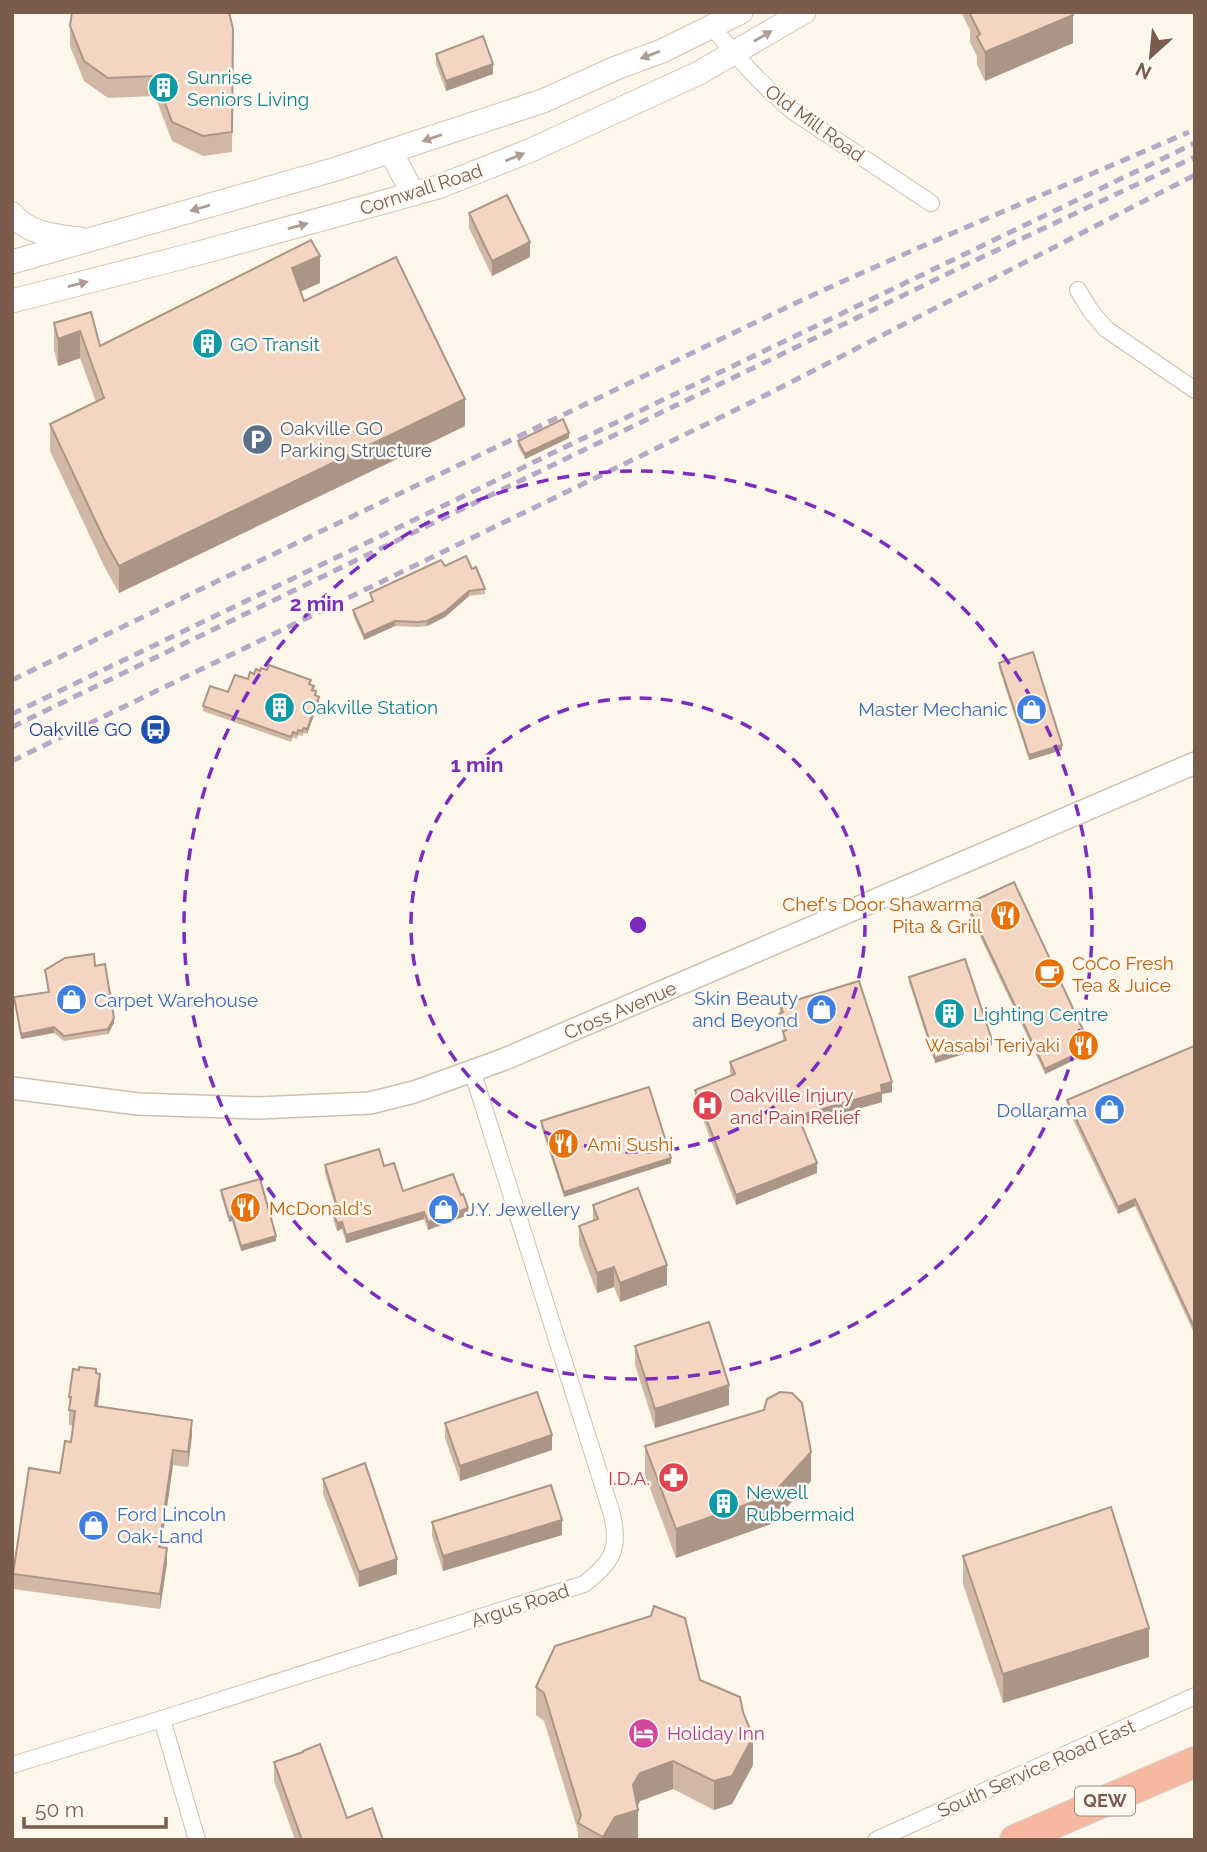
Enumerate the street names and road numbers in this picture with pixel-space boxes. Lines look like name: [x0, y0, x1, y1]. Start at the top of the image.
street label: Old Mill Road: [761, 80, 869, 166]
street label: Cornwall Road: [357, 159, 485, 219]
street label: Cross Avenue: [560, 976, 680, 1044]
street label: Argus Road: [468, 1579, 572, 1631]
street label: South Service Road East: [934, 1714, 1139, 1822]
road number: QEW: [1075, 1786, 1135, 1815]

